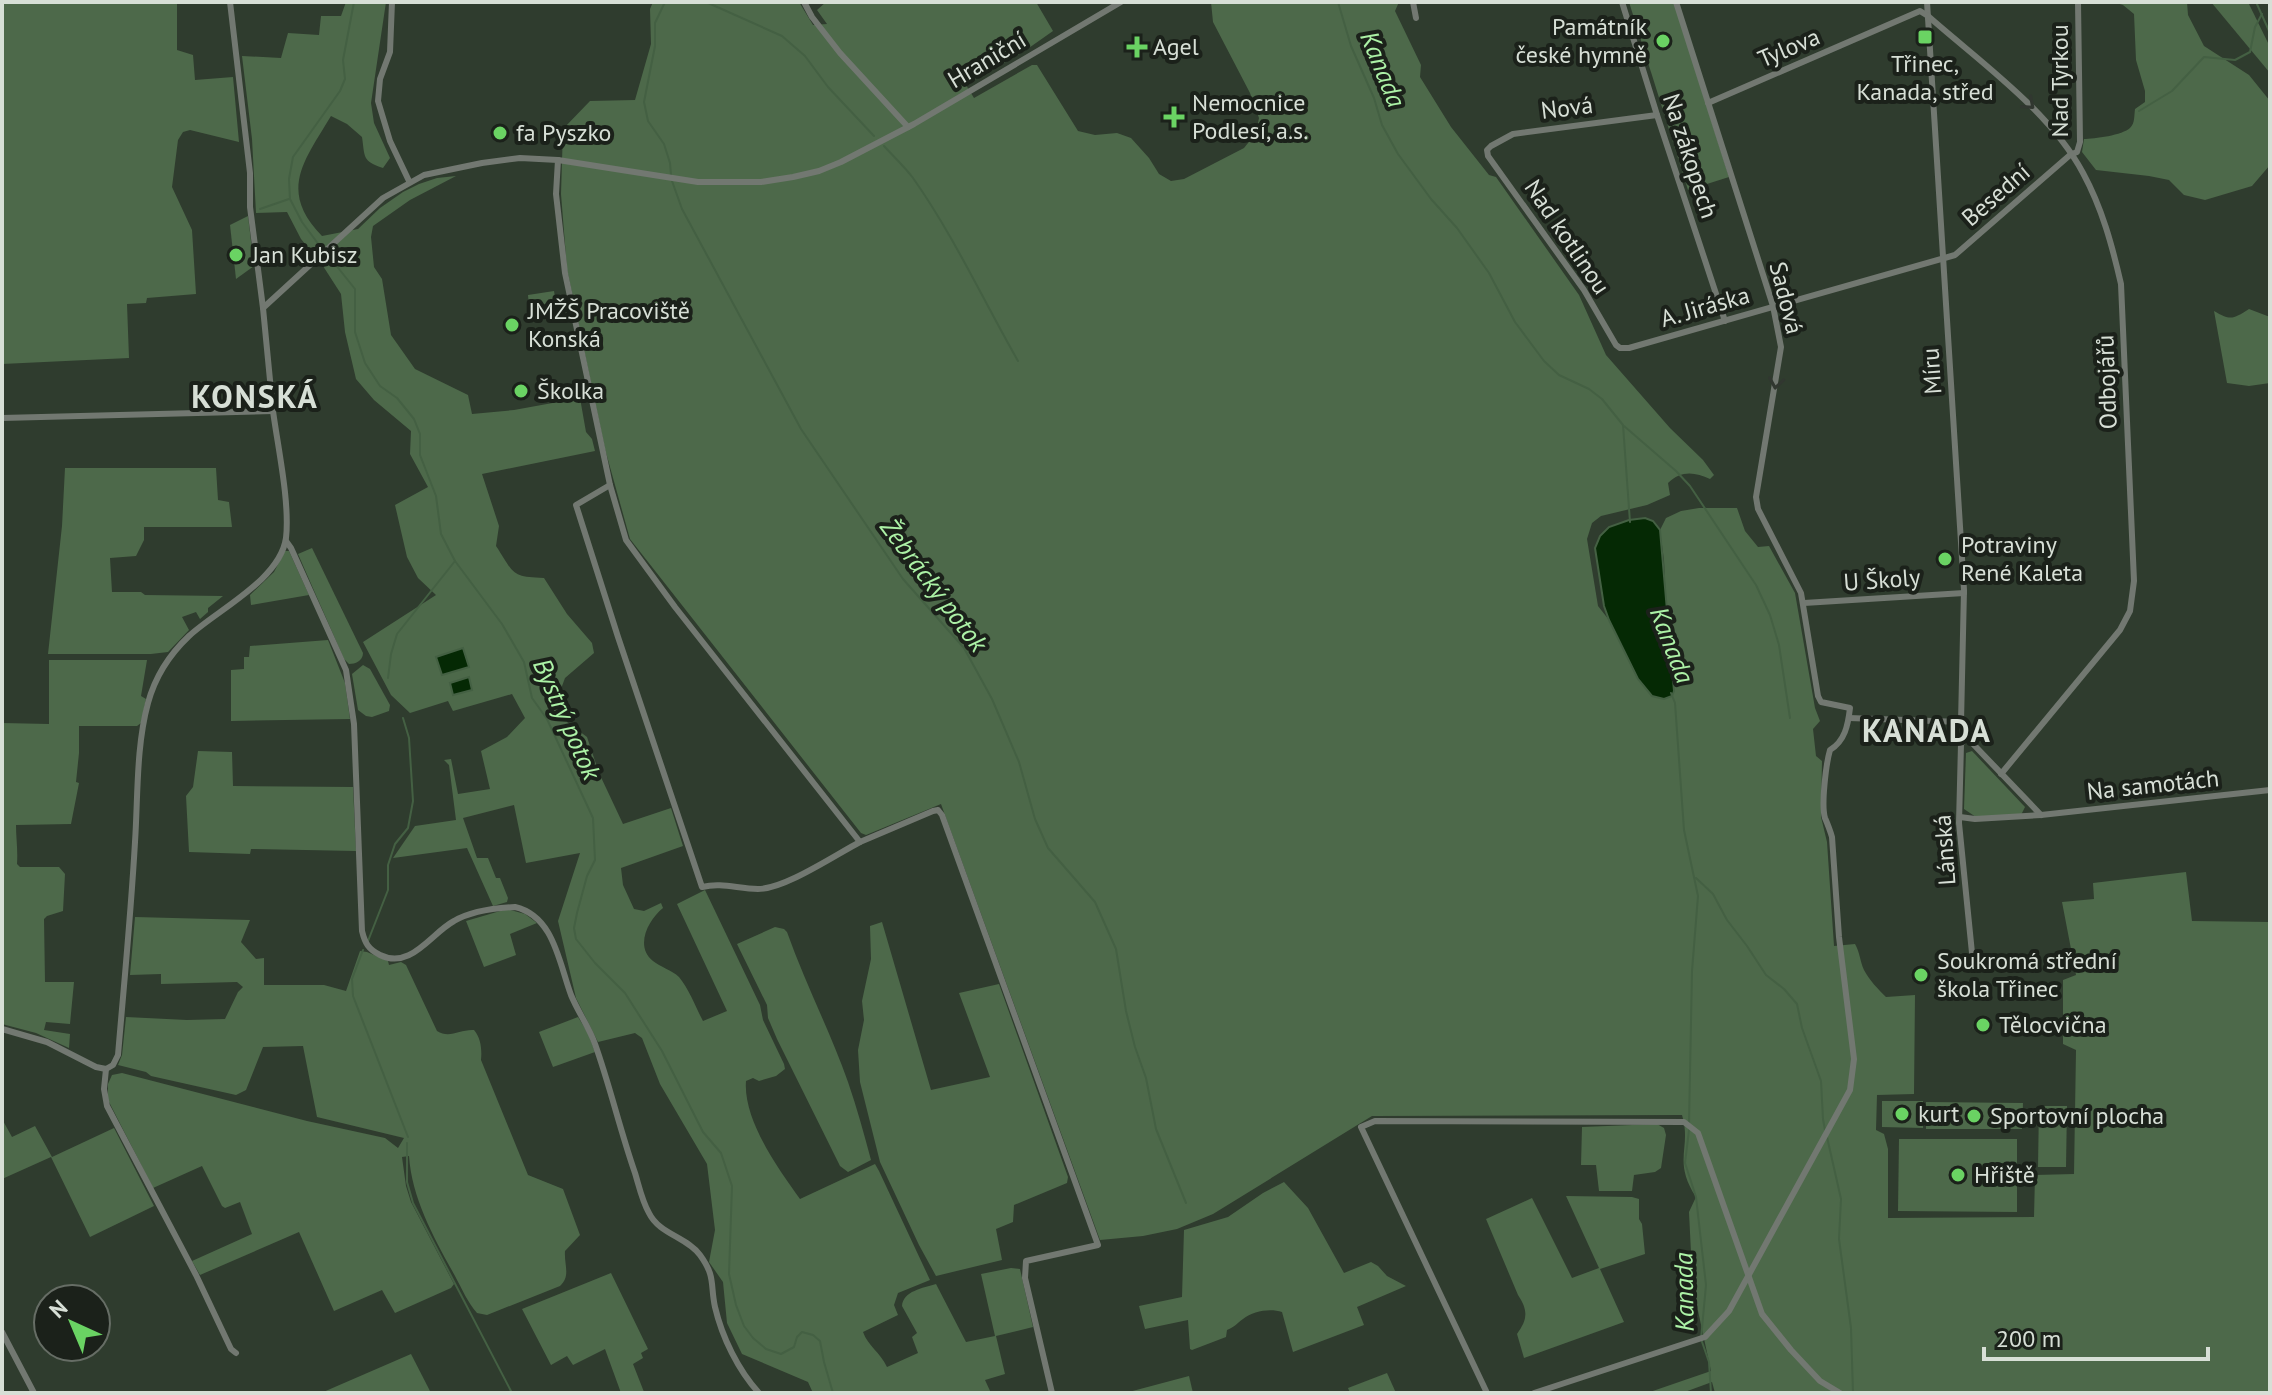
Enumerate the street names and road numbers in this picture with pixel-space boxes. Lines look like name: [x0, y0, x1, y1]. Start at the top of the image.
street label: Tylova: [1753, 21, 1825, 74]
street label: Hraniční: [942, 24, 1032, 95]
street label: Nad Tyrkou: [2044, 24, 2075, 138]
street label: Nová: [1539, 89, 1595, 126]
street label: Na zákopech: [1656, 90, 1725, 222]
street label: Besední: [1955, 156, 2036, 233]
street label: Nad kotlinou: [1518, 173, 1617, 300]
street label: Sadová: [1763, 258, 1810, 337]
street label: A. Jiráska: [1657, 279, 1753, 334]
street label: Odbojářů: [2089, 334, 2124, 430]
street label: Míru: [1914, 347, 1949, 395]
street label: U Školy: [1842, 561, 1921, 598]
street label: Na samotách: [2085, 762, 2221, 807]
street label: Lánská: [1927, 814, 1962, 887]

